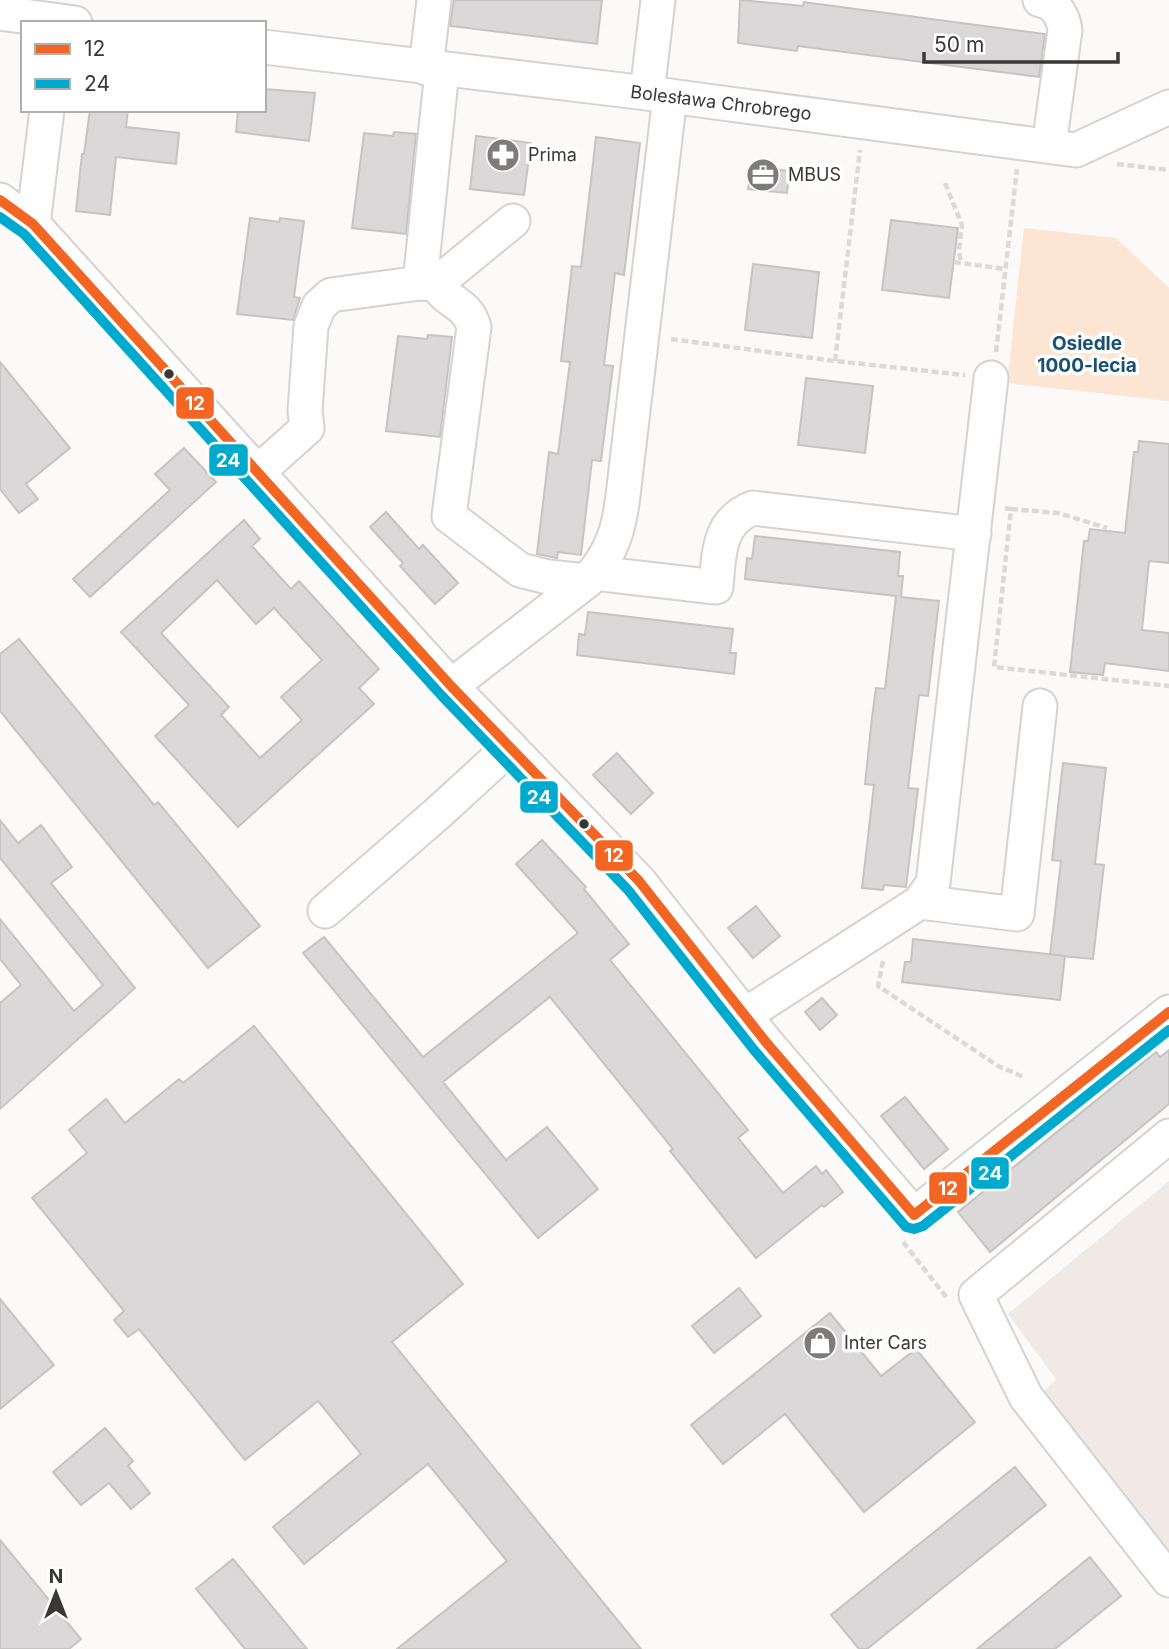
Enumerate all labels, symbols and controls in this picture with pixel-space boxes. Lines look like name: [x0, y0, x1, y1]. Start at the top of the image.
legend: [21, 21, 266, 112]
scale bar: [924, 21, 1118, 65]
text: 50 m: [934, 32, 984, 57]
text: 12: [84, 36, 105, 61]
text: 24: [84, 71, 110, 96]
street label: Bolesława Chrobrego: [629, 81, 813, 124]
pharmacy icon: Prima: [484, 136, 522, 174]
place label: Prima: [528, 144, 577, 165]
office icon: MBUS: [744, 156, 782, 194]
place label: MBUS: [788, 164, 841, 185]
district label: Osiedle 1000-lecia: [1037, 332, 1137, 377]
unlabelled marker: [162, 367, 176, 381]
line badge: 12: [175, 386, 215, 420]
text: 12: [185, 392, 205, 415]
line badge: 24: [208, 443, 249, 477]
text: 24: [216, 449, 240, 472]
line badge: 24: [519, 780, 559, 814]
text: 24: [527, 786, 551, 809]
unlabelled marker: [577, 817, 591, 831]
line badge: 12: [594, 839, 634, 872]
text: 12: [604, 844, 624, 867]
line badge: 24: [970, 1156, 1010, 1190]
text: 24: [978, 1162, 1002, 1185]
line badge: 12: [928, 1171, 968, 1205]
text: 12: [938, 1177, 958, 1200]
shop icon: Inter Cars: [801, 1324, 839, 1362]
place label: Inter Cars: [844, 1332, 927, 1353]
north arrow: [21, 1558, 91, 1628]
text: N: [49, 1565, 63, 1588]

